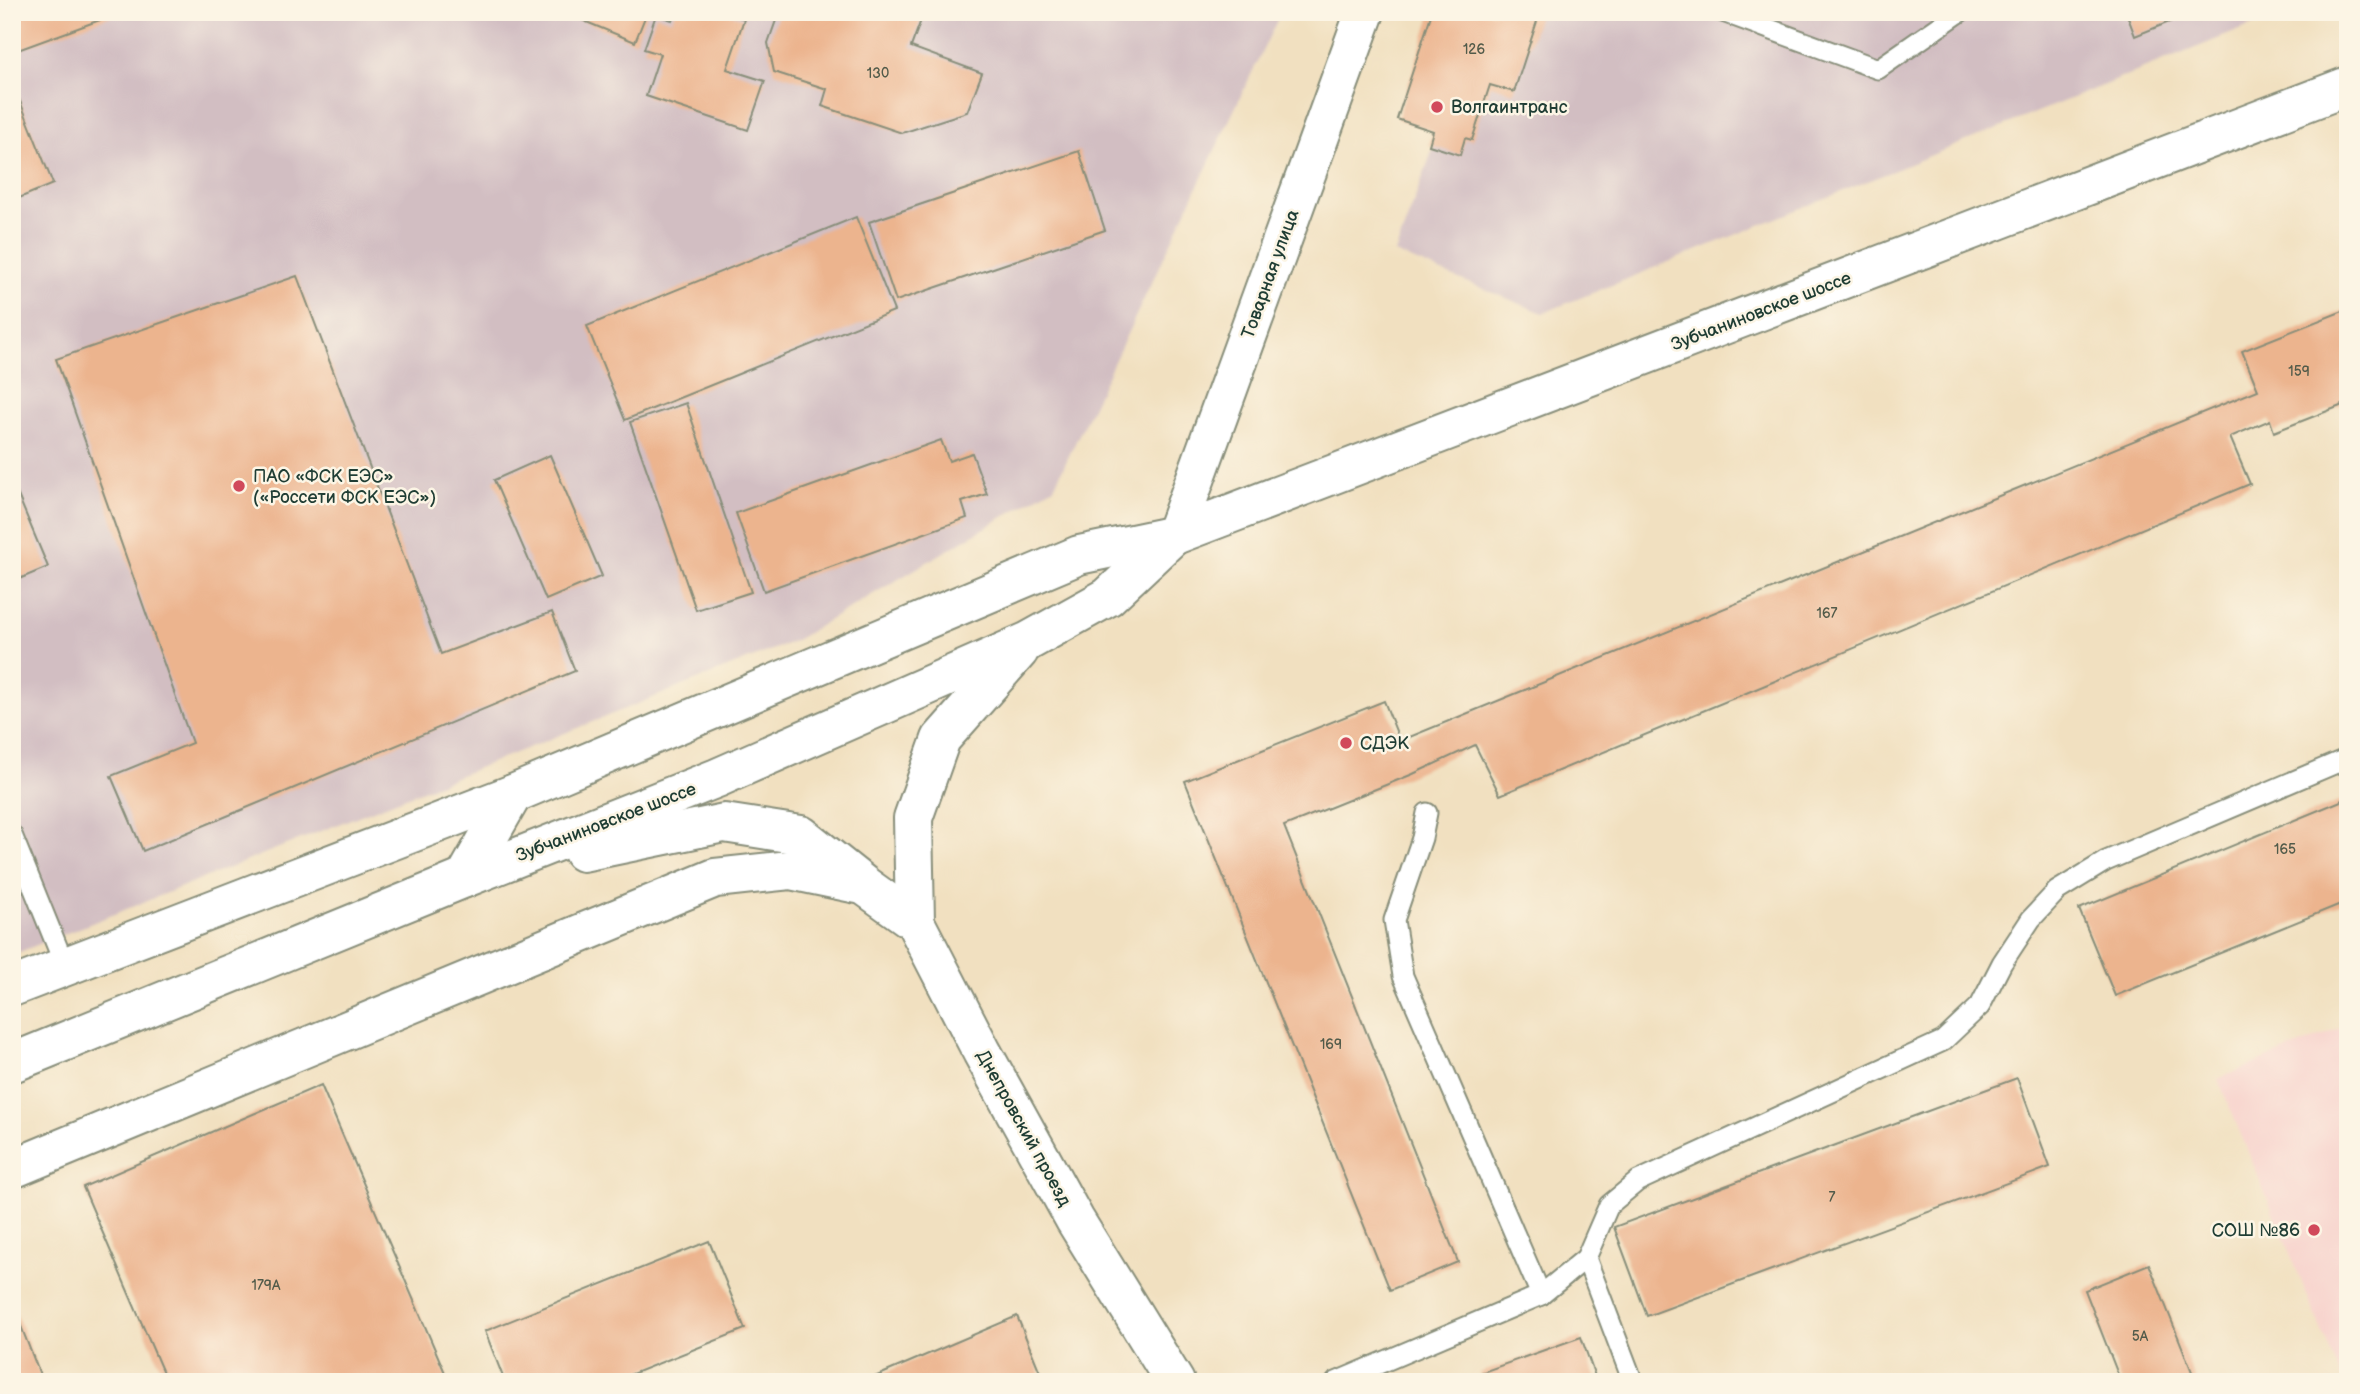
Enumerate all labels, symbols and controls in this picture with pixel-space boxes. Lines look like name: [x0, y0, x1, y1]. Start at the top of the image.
house number: 126: [1463, 41, 1486, 58]
house number: 130: [867, 65, 889, 82]
place label: Волгаинтранс: [1451, 97, 1568, 118]
marker: Волгаинтранс: [1429, 99, 1445, 115]
street label: Товарная улица: [1237, 207, 1304, 341]
street label: Зубчаниновское шоссе: [1668, 267, 1854, 356]
house number: 159: [2288, 363, 2310, 380]
place label: ПАО «ФСК ЕЭС» («Россети ФСК ЕЭС»): [253, 466, 436, 508]
marker: ПАО «ФСК ЕЭС» («Россети ФСК ЕЭС»): [231, 478, 247, 494]
house number: 167: [1817, 605, 1838, 622]
place label: СДЭК: [1360, 733, 1409, 754]
marker: СДЭК: [1338, 735, 1354, 751]
street label: Зубчаниновское шоссе: [513, 778, 699, 867]
house number: 165: [2274, 841, 2296, 858]
house number: 169: [1320, 1036, 1342, 1053]
street label: Днепровский проезд: [972, 1046, 1075, 1210]
house number: 7: [1829, 1189, 1836, 1206]
place label: СОШ №86: [2212, 1220, 2300, 1241]
marker: СОШ №86: [2306, 1222, 2322, 1238]
house number: 179А: [252, 1277, 281, 1294]
house number: 5А: [2132, 1328, 2149, 1345]

